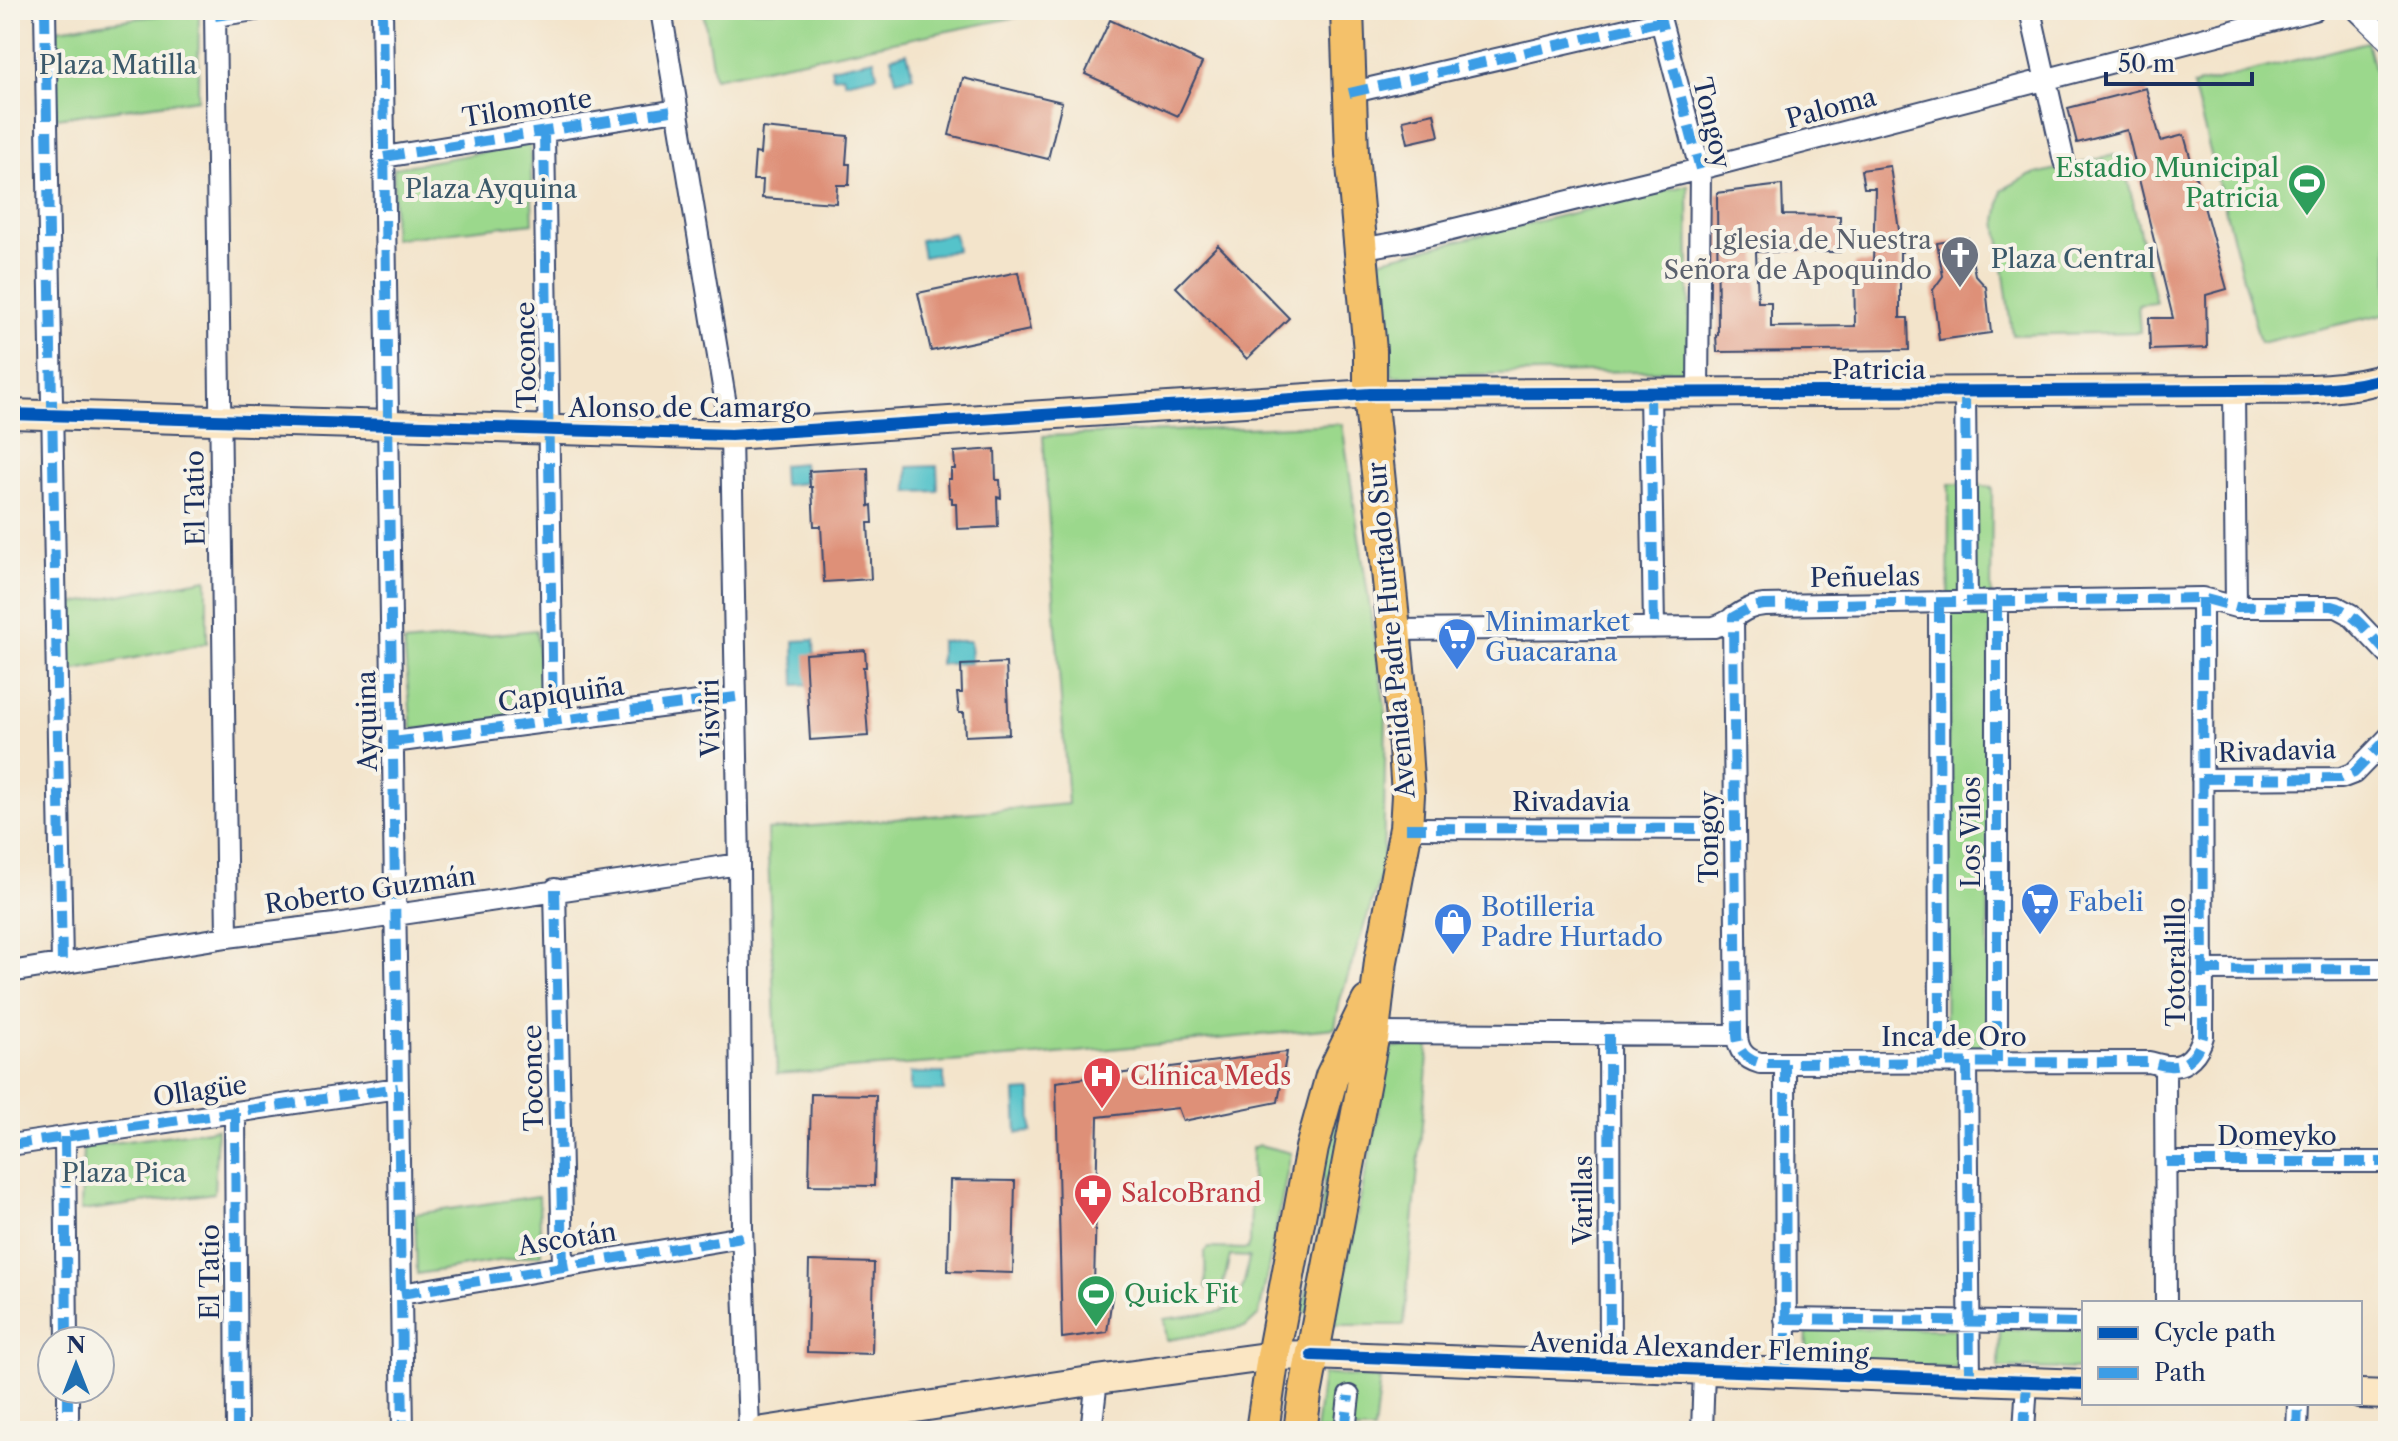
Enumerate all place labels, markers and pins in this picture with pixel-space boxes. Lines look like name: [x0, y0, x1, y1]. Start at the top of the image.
place label: Estadio Municipal Patricia: [2055, 152, 2279, 214]
sports icon: Estadio Municipal Patricia: [2286, 162, 2328, 217]
place label: Iglesia de Nuestra Señora de Apoquindo: [1664, 224, 1932, 286]
church icon: Iglesia de Nuestra Señora de Apoquindo: [1939, 234, 1981, 289]
place label: Minimarket Guacarana: [1485, 606, 1631, 668]
supermarket icon: Minimarket Guacarana: [1436, 616, 1478, 671]
supermarket icon: Fabeli: [2019, 881, 2061, 936]
place label: Fabeli: [2068, 886, 2144, 918]
place label: Botilleria Padre Hurtado: [1481, 891, 1663, 953]
shop icon: Botilleria Padre Hurtado: [1432, 901, 1474, 956]
hospital icon: Clínica Meds: [1081, 1055, 1123, 1110]
place label: Clínica Meds: [1130, 1060, 1291, 1092]
pharmacy icon: SalcoBrand: [1072, 1172, 1114, 1227]
place label: SalcoBrand: [1121, 1177, 1262, 1209]
sports icon: Quick Fit: [1075, 1273, 1117, 1328]
place label: Quick Fit: [1124, 1278, 1239, 1310]

